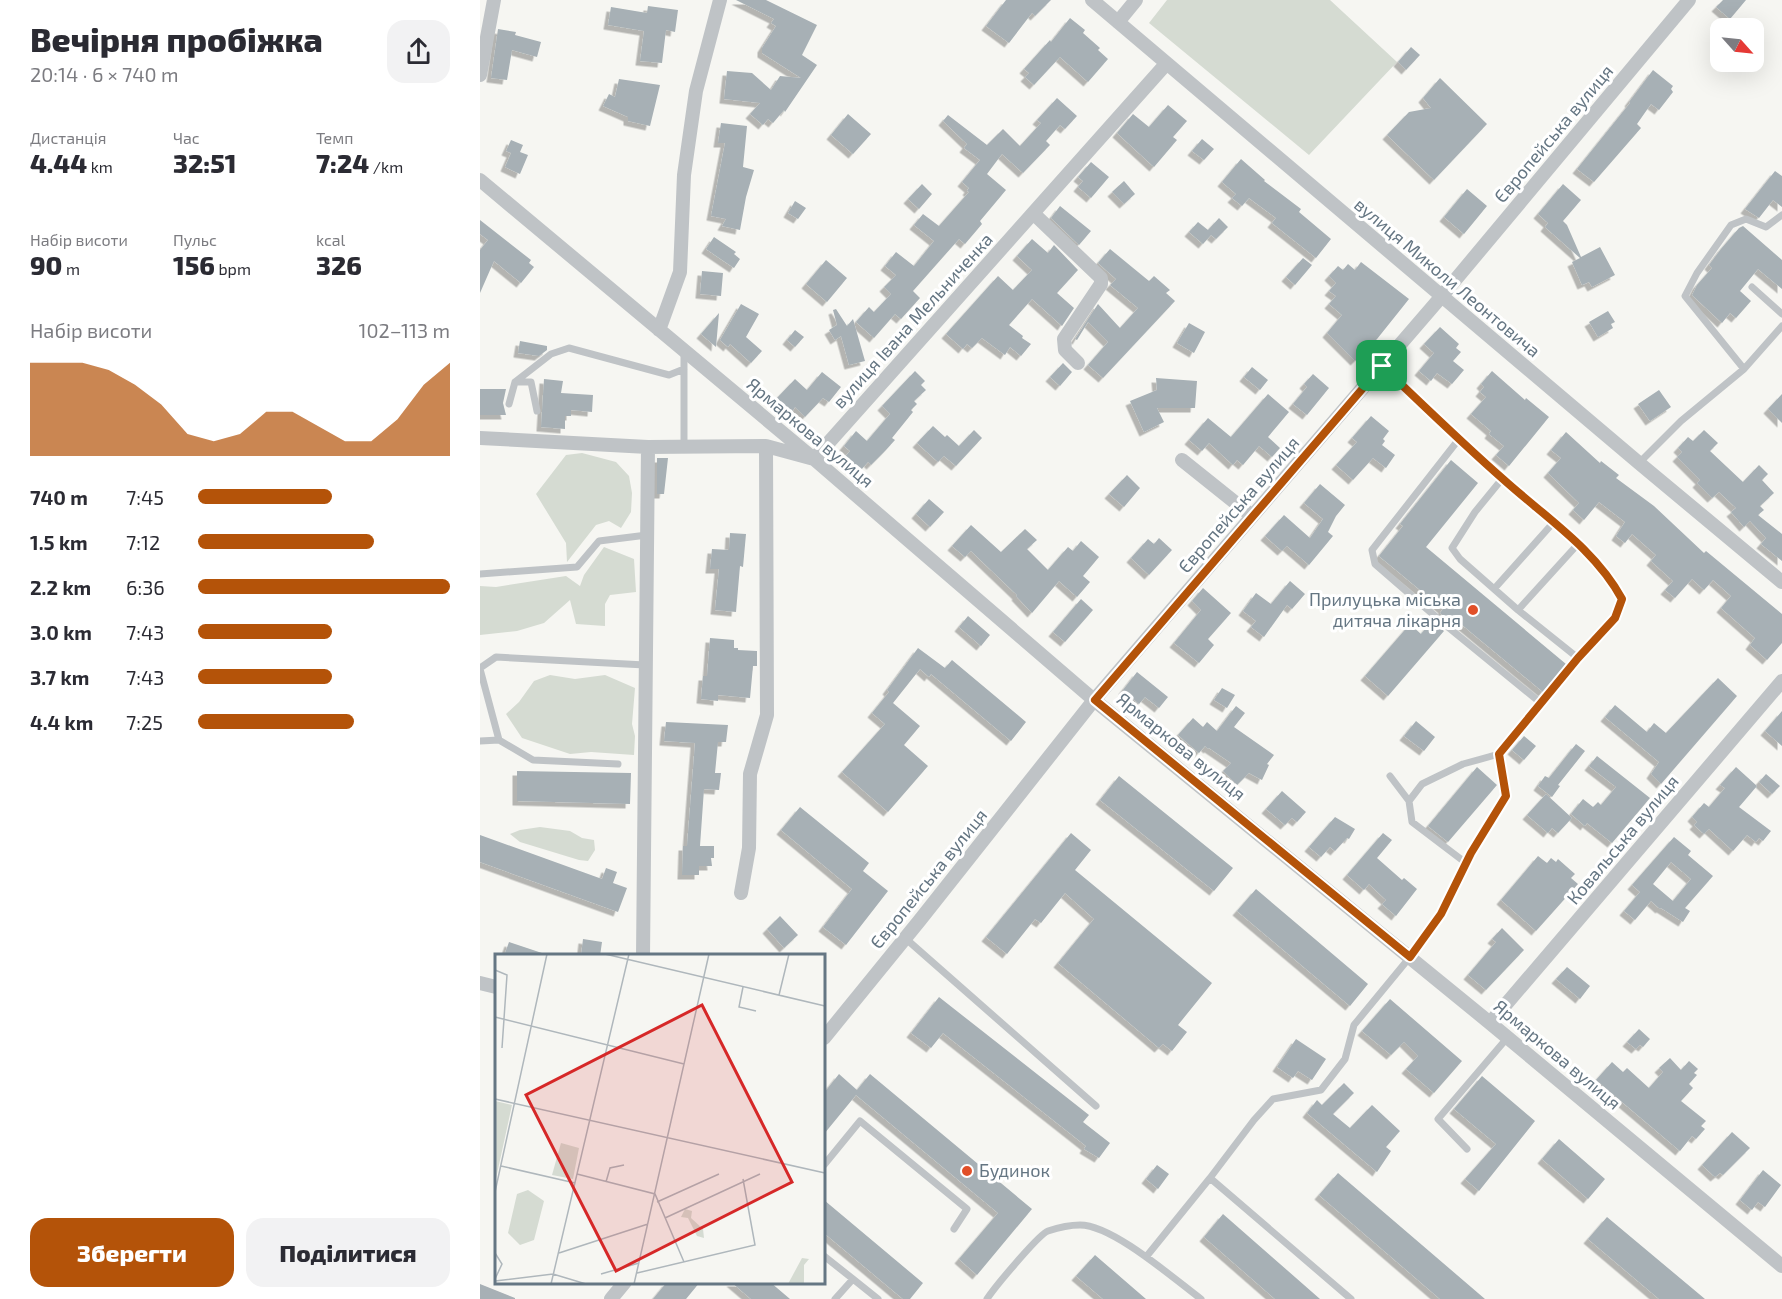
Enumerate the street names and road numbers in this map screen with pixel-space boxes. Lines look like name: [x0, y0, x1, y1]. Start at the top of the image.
street label: Європейська вулиця: [1489, 60, 1617, 207]
street label: вулиця Миколи Леонтовича: [1350, 193, 1545, 361]
street label: вулиця Івана Мельниченка: [828, 228, 997, 413]
street label: Ярмаркова вулиця: [743, 373, 879, 492]
street label: Європейська вулиця: [1173, 432, 1303, 577]
street label: Ярмаркова вулиця: [1113, 688, 1250, 805]
street label: Ковальська вулиця: [1562, 770, 1683, 908]
street label: Європейська вулиця: [865, 804, 991, 953]
street label: Ярмаркова вулиця: [1490, 995, 1626, 1114]

